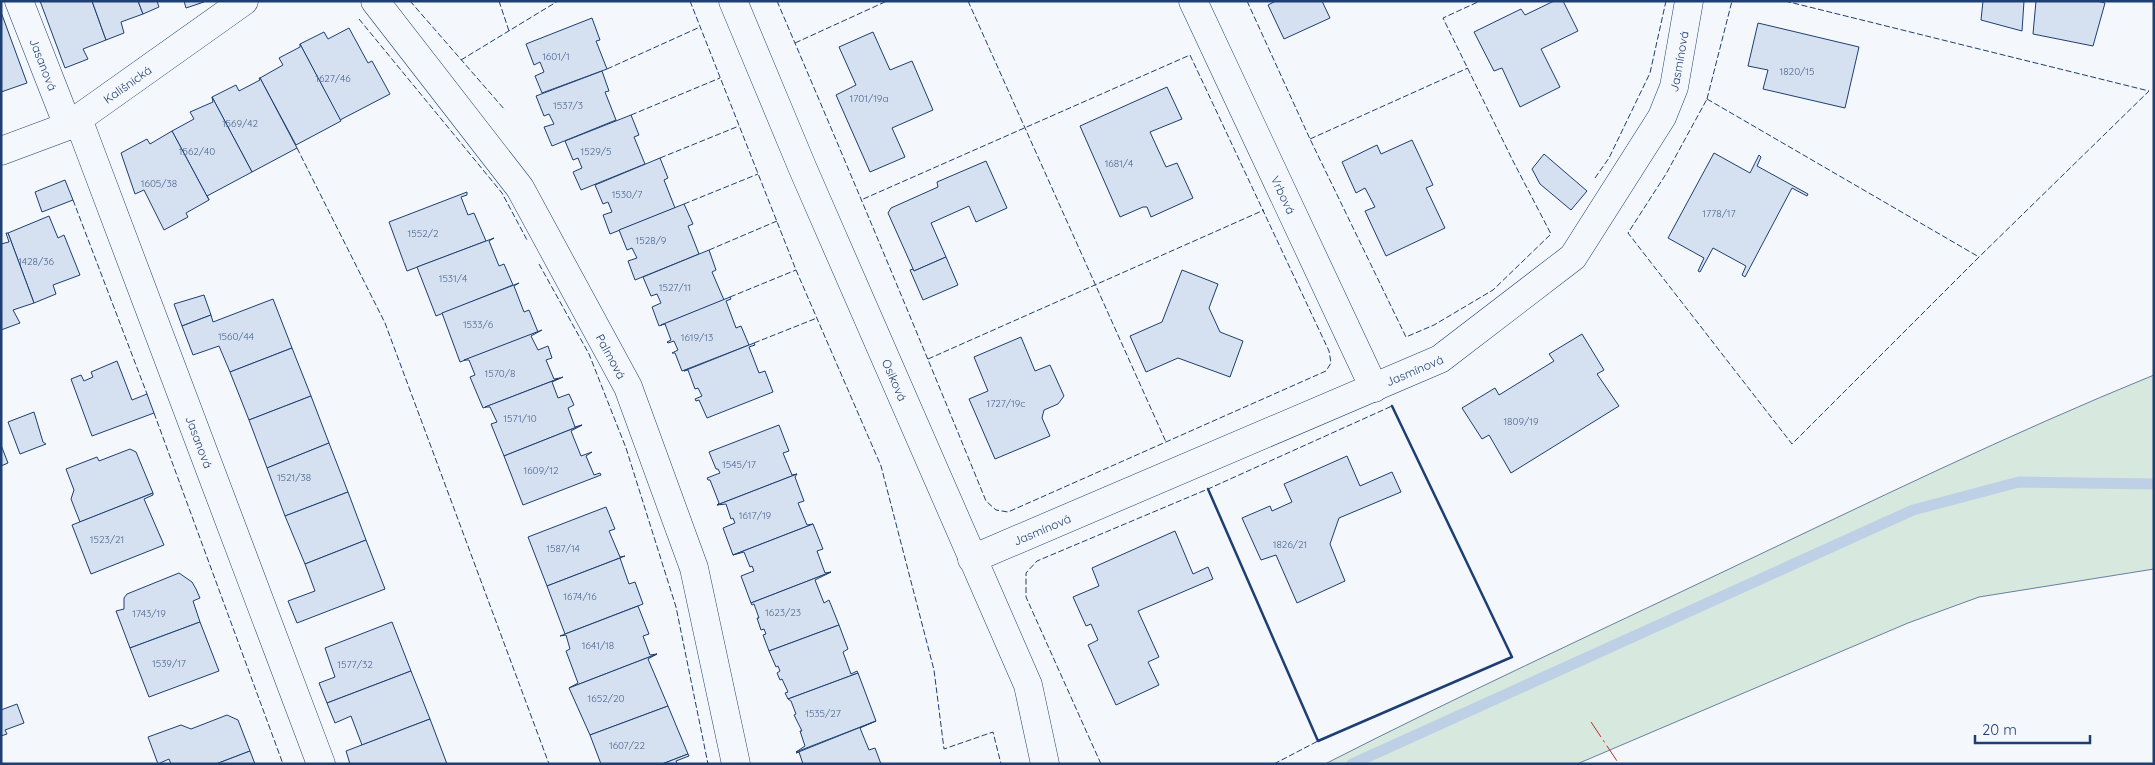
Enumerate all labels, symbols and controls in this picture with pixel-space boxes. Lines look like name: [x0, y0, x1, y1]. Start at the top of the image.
street label: Jasmínová: [1665, 30, 1691, 94]
street label: Jasanová: [27, 36, 61, 93]
house number: 1601/1: [542, 50, 570, 63]
street label: Kališnická: [100, 62, 154, 106]
house number: 1820/15: [1780, 65, 1814, 78]
house number: 1627/46: [315, 72, 351, 85]
house number: 1701/19a: [849, 92, 889, 105]
house number: 1537/3: [553, 99, 583, 112]
house number: 1569/42: [222, 117, 259, 130]
house number: 1562/40: [179, 145, 215, 158]
house number: 1529/5: [581, 145, 611, 158]
house number: 1681/4: [1105, 157, 1133, 170]
street label: Vrbová: [1268, 173, 1299, 216]
house number: 1605/38: [141, 177, 177, 190]
house number: 1530/7: [612, 188, 642, 201]
house number: 1778/17: [1702, 207, 1736, 220]
house number: 1552/2: [408, 227, 439, 240]
house number: 1528/9: [636, 234, 667, 247]
house number: 1428/36: [18, 255, 54, 268]
house number: 1531/4: [439, 272, 467, 285]
house number: 1527/11: [659, 281, 691, 294]
house number: 1533/6: [463, 318, 494, 331]
house number: 1560/44: [218, 330, 254, 343]
street label: Palmová: [593, 331, 630, 381]
house number: 1619/13: [681, 331, 713, 344]
street label: Jasmínová: [1383, 351, 1445, 389]
street label: Osiková: [879, 356, 911, 403]
house number: 1570/8: [485, 367, 515, 380]
house number: 1727/19c: [987, 397, 1026, 410]
house number: 1571/10: [503, 412, 537, 425]
street label: Jasanová: [183, 414, 216, 470]
house number: 1809/19: [1503, 415, 1539, 428]
house number: 1545/17: [722, 458, 756, 471]
house number: 1609/12: [523, 464, 559, 477]
house number: 1521/38: [277, 471, 311, 484]
house number: 1617/19: [739, 509, 772, 522]
street label: Jasmínová: [1011, 510, 1073, 548]
house number: 1523/21: [90, 533, 124, 546]
house number: 1826/21: [1273, 538, 1307, 551]
house number: 1587/14: [546, 542, 580, 555]
house number: 1674/16: [563, 590, 597, 603]
house number: 1623/23: [765, 606, 801, 619]
house number: 1743/19: [132, 607, 166, 620]
house number: 1641/18: [582, 639, 614, 652]
house number: 1539/17: [152, 657, 186, 670]
house number: 1577/32: [337, 658, 373, 671]
house number: 1652/20: [588, 692, 624, 705]
house number: 1535/27: [805, 707, 841, 720]
scale bar: [1975, 712, 2090, 744]
text: 20 m: [1982, 720, 2017, 739]
house number: 1607/22: [609, 739, 645, 752]

